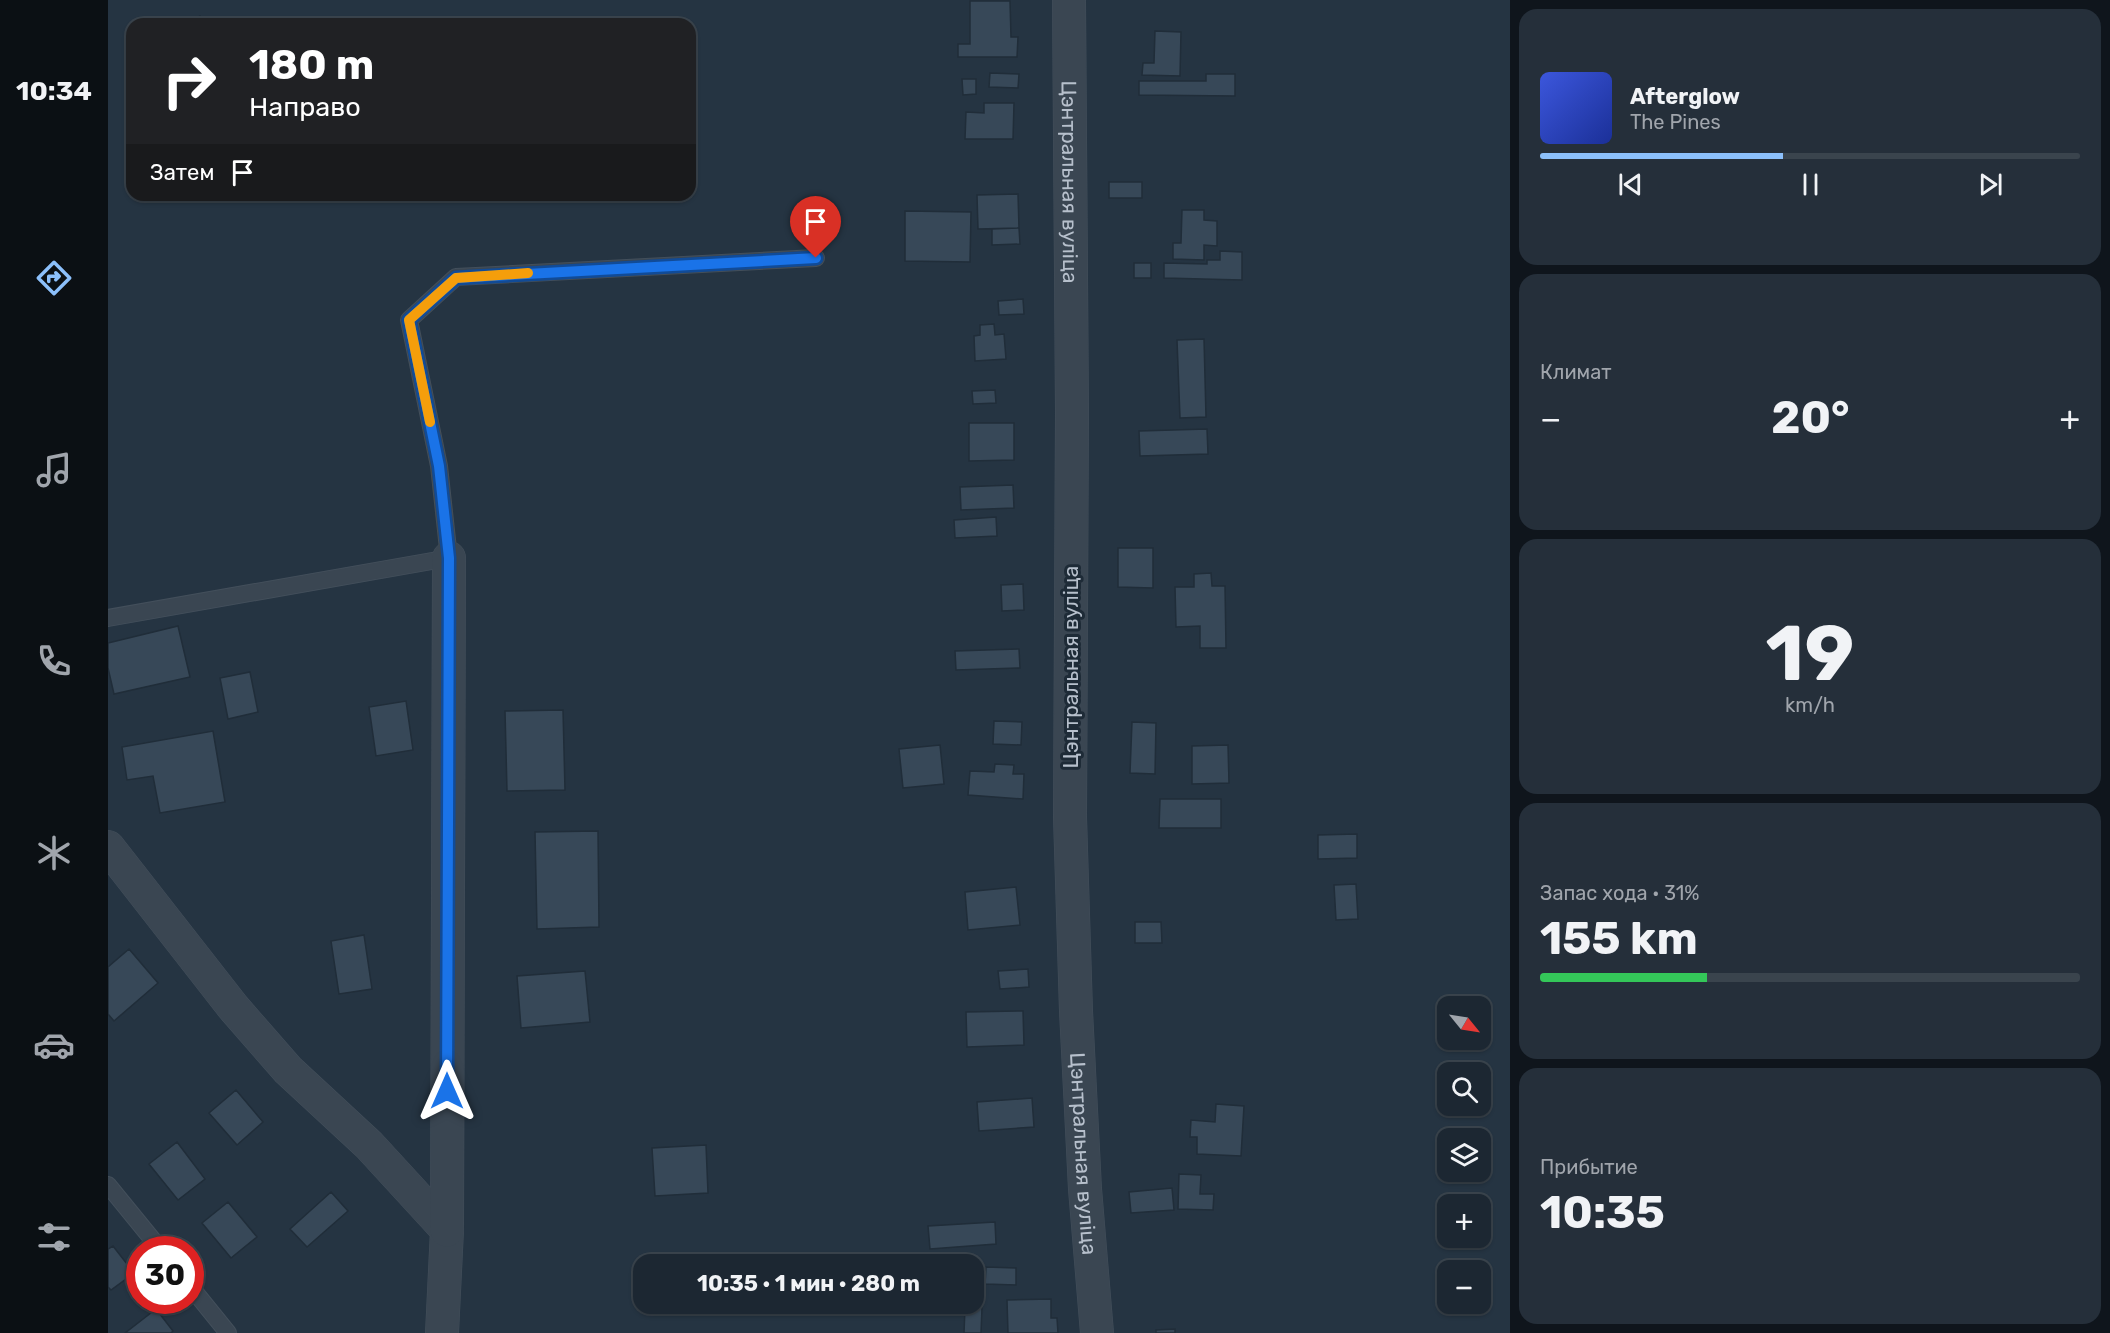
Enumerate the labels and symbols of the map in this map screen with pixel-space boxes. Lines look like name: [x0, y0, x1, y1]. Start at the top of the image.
street label: Цэнтральная вуліца: [1057, 80, 1084, 284]
pin: [790, 196, 841, 258]
street label: Цэнтральная вуліца: [1058, 566, 1083, 768]
north arrow: [1437, 996, 1491, 1050]
street label: Цэнтральная вуліца: [1066, 1052, 1103, 1256]
position arrow: [415, 1059, 479, 1123]
speed limit sign: 30: [126, 1236, 204, 1314]

